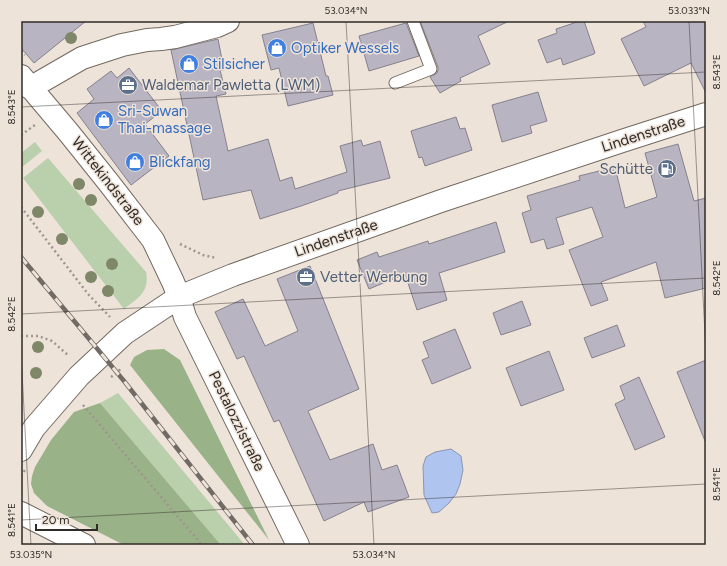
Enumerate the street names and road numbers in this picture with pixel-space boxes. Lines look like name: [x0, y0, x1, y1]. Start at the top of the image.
street label: Lindenstraße: [599, 112, 687, 156]
street label: Wittekindstraße: [68, 133, 148, 229]
street label: Lindenstraße: [292, 215, 380, 261]
street label: Pestalozzistraße: [205, 368, 269, 474]

